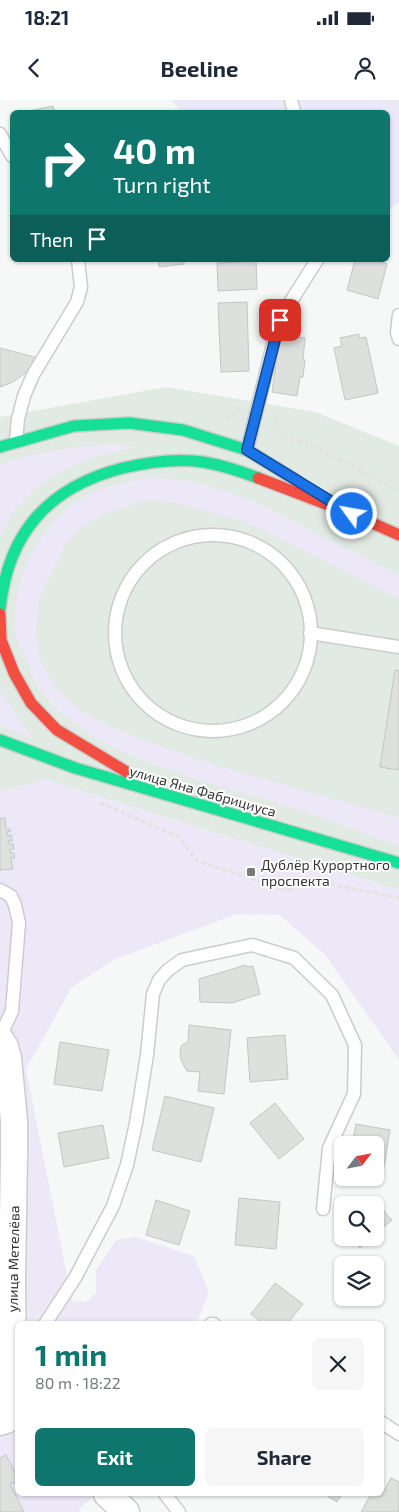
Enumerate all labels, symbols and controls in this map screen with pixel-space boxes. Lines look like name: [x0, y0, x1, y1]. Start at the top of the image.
text: 18:21: [25, 6, 69, 29]
icon: back: [20, 54, 48, 82]
icon: person: [351, 54, 379, 82]
text: Beeline: [161, 55, 238, 81]
text: 40 m: [113, 129, 196, 171]
icon: right: [30, 130, 95, 195]
text: Turn right: [113, 171, 211, 197]
icon: arrive: [83, 225, 111, 253]
text: Then: [30, 228, 73, 251]
pin: [259, 299, 301, 341]
icon: arrive: [266, 306, 294, 334]
position arrow: [325, 487, 377, 539]
street label: улица Яна Фабрициуса: [128, 762, 278, 820]
place label: Дублёр Курортного проспекта: [261, 856, 390, 889]
marker: Дублёр Курортного проспекта: [245, 866, 257, 878]
north arrow: [334, 1136, 384, 1186]
map controls: [334, 1136, 384, 1306]
button: search: [334, 1196, 384, 1246]
street label: улица Метелёва: [4, 1205, 22, 1313]
button: layers: [334, 1256, 384, 1306]
text: 1 min: [35, 1336, 107, 1372]
button: close: [312, 1338, 364, 1390]
text: 80 m · 18:22: [35, 1373, 121, 1392]
button: Exit: [35, 1428, 195, 1486]
button: Share: [205, 1428, 364, 1486]

